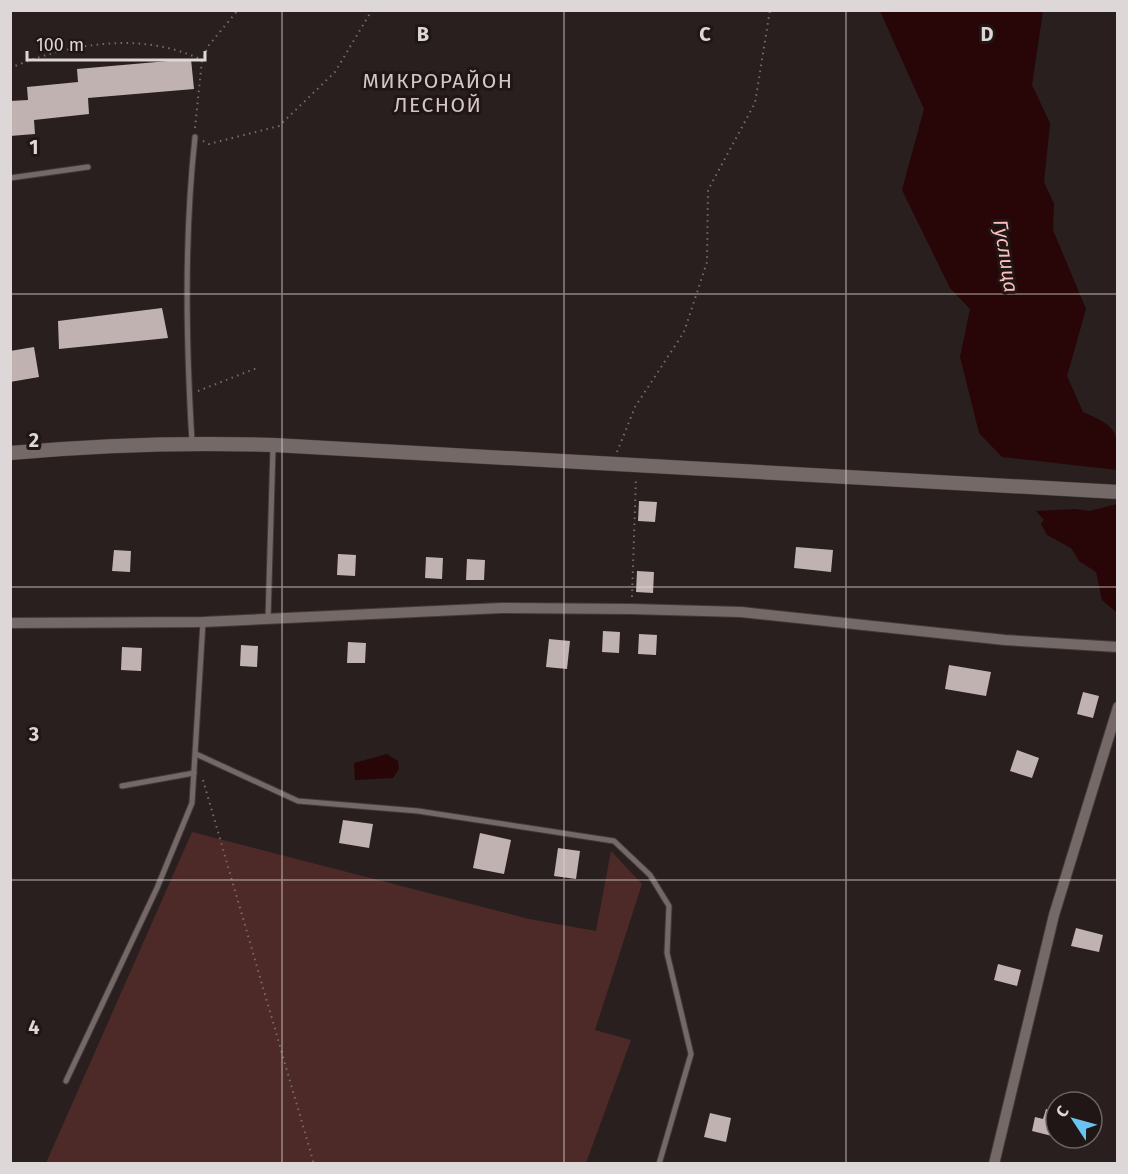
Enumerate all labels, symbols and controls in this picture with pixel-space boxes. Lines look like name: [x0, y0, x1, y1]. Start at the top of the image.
text: B: [417, 22, 429, 46]
text: C: [699, 22, 711, 46]
text: D: [980, 22, 994, 46]
scale bar: [27, 24, 206, 62]
text: 100 m: [36, 34, 84, 56]
district label: МИКРОРАЙОН ЛЕСНОЙ: [363, 68, 513, 118]
text: 1: [29, 135, 39, 159]
water label: Гуслица: [988, 218, 1024, 294]
text: 2: [29, 428, 39, 452]
text: 3: [28, 722, 39, 746]
text: 4: [28, 1015, 40, 1039]
north arrow: [1044, 1090, 1104, 1150]
text: С: [1052, 1102, 1073, 1121]

